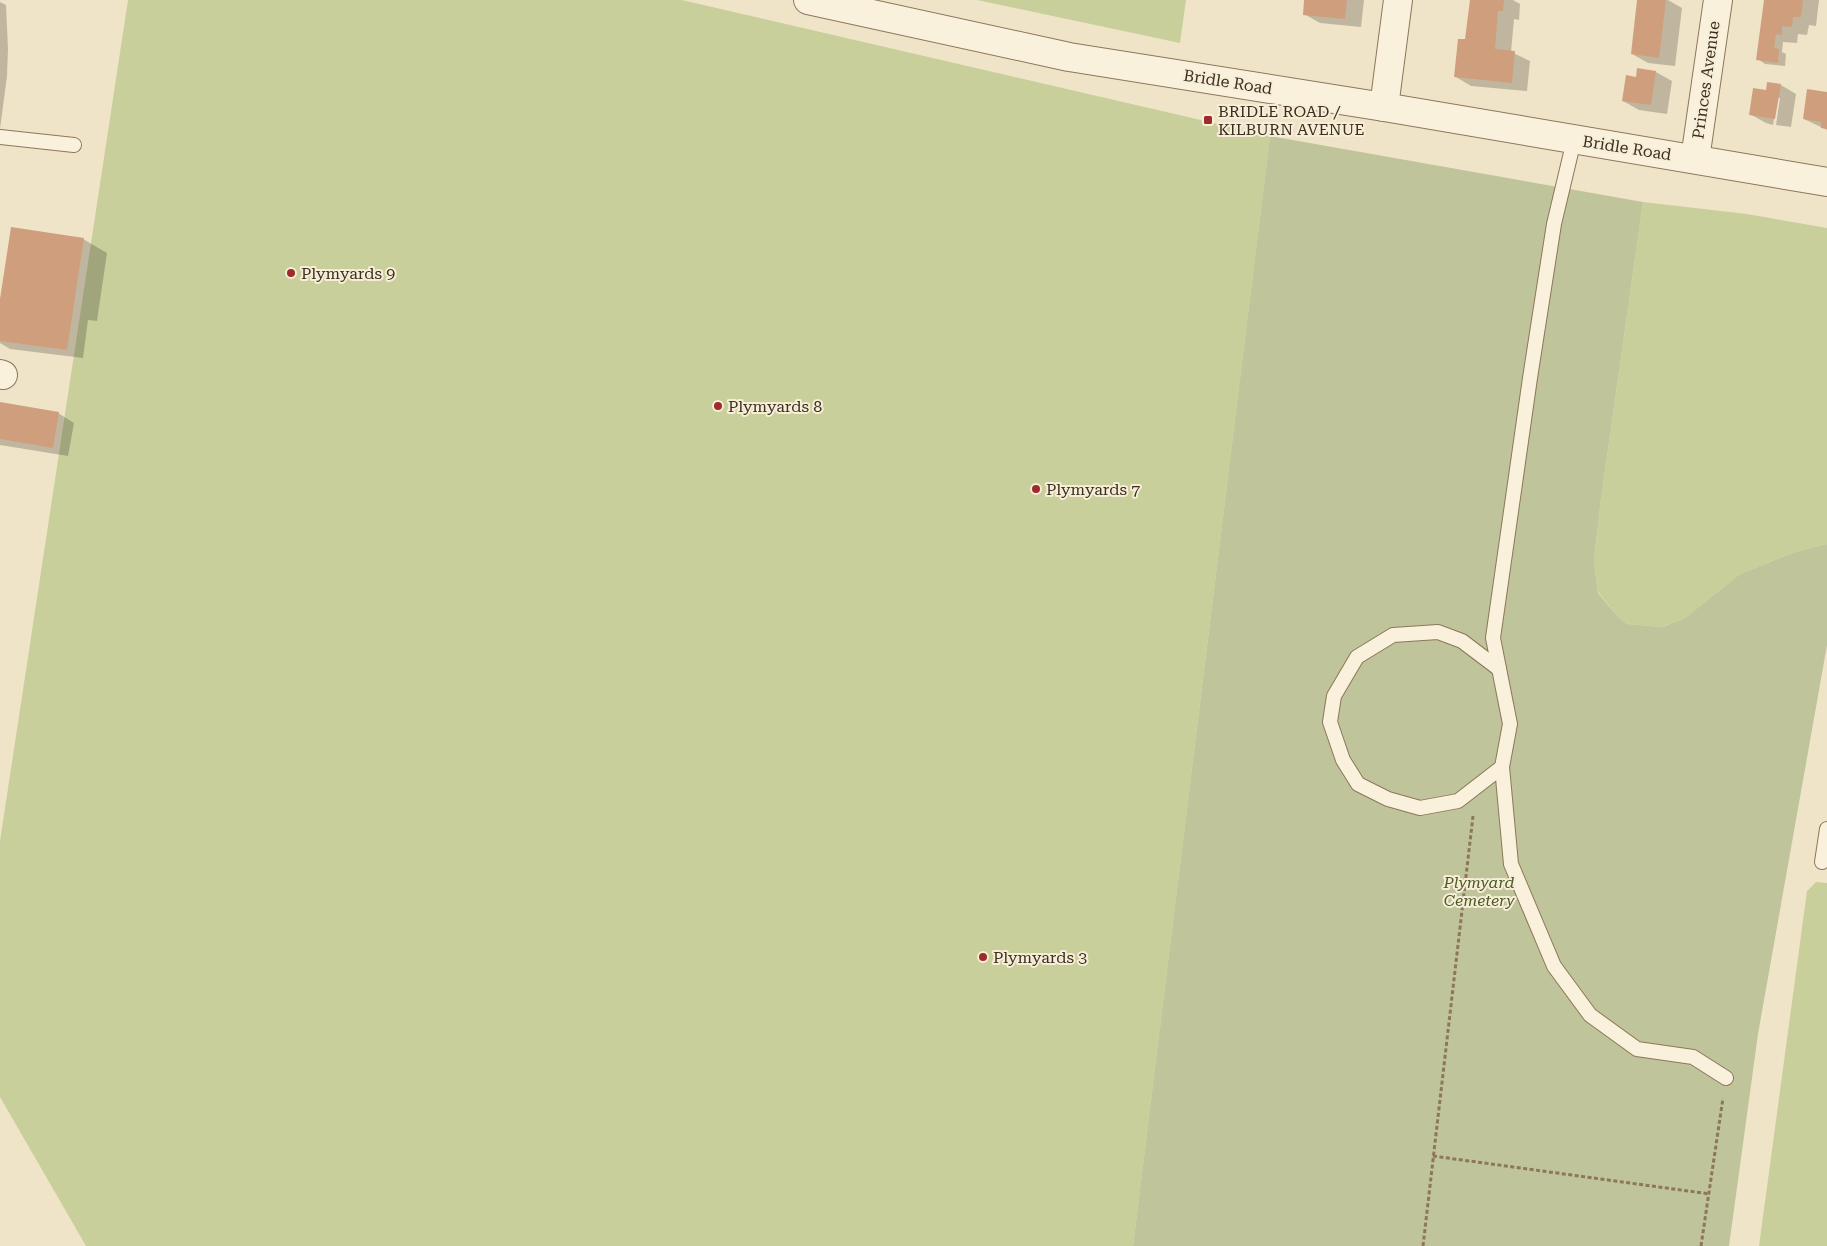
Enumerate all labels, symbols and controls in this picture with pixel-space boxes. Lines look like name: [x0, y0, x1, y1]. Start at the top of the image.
street label: Princes Avenue: [1688, 20, 1724, 140]
street label: Bridle Road: [1182, 66, 1274, 98]
place label: BRIDLE ROAD / KILBURN AVENUE: [1218, 102, 1365, 139]
marker: BRIDLE ROAD / KILBURN AVENUE: [1202, 114, 1214, 126]
street label: Bridle Road: [1581, 132, 1673, 164]
place label: Plymyards 9: [301, 264, 395, 283]
marker: Plymyards 9: [285, 267, 297, 279]
place label: Plymyards 8: [728, 397, 822, 416]
marker: Plymyards 8: [712, 400, 724, 412]
place label: Plymyards 7: [1046, 480, 1140, 499]
marker: Plymyards 7: [1030, 483, 1042, 495]
park label: Plymyard Cemetery: [1443, 873, 1515, 910]
place label: Plymyards 3: [993, 948, 1087, 967]
marker: Plymyards 3: [977, 951, 989, 963]

